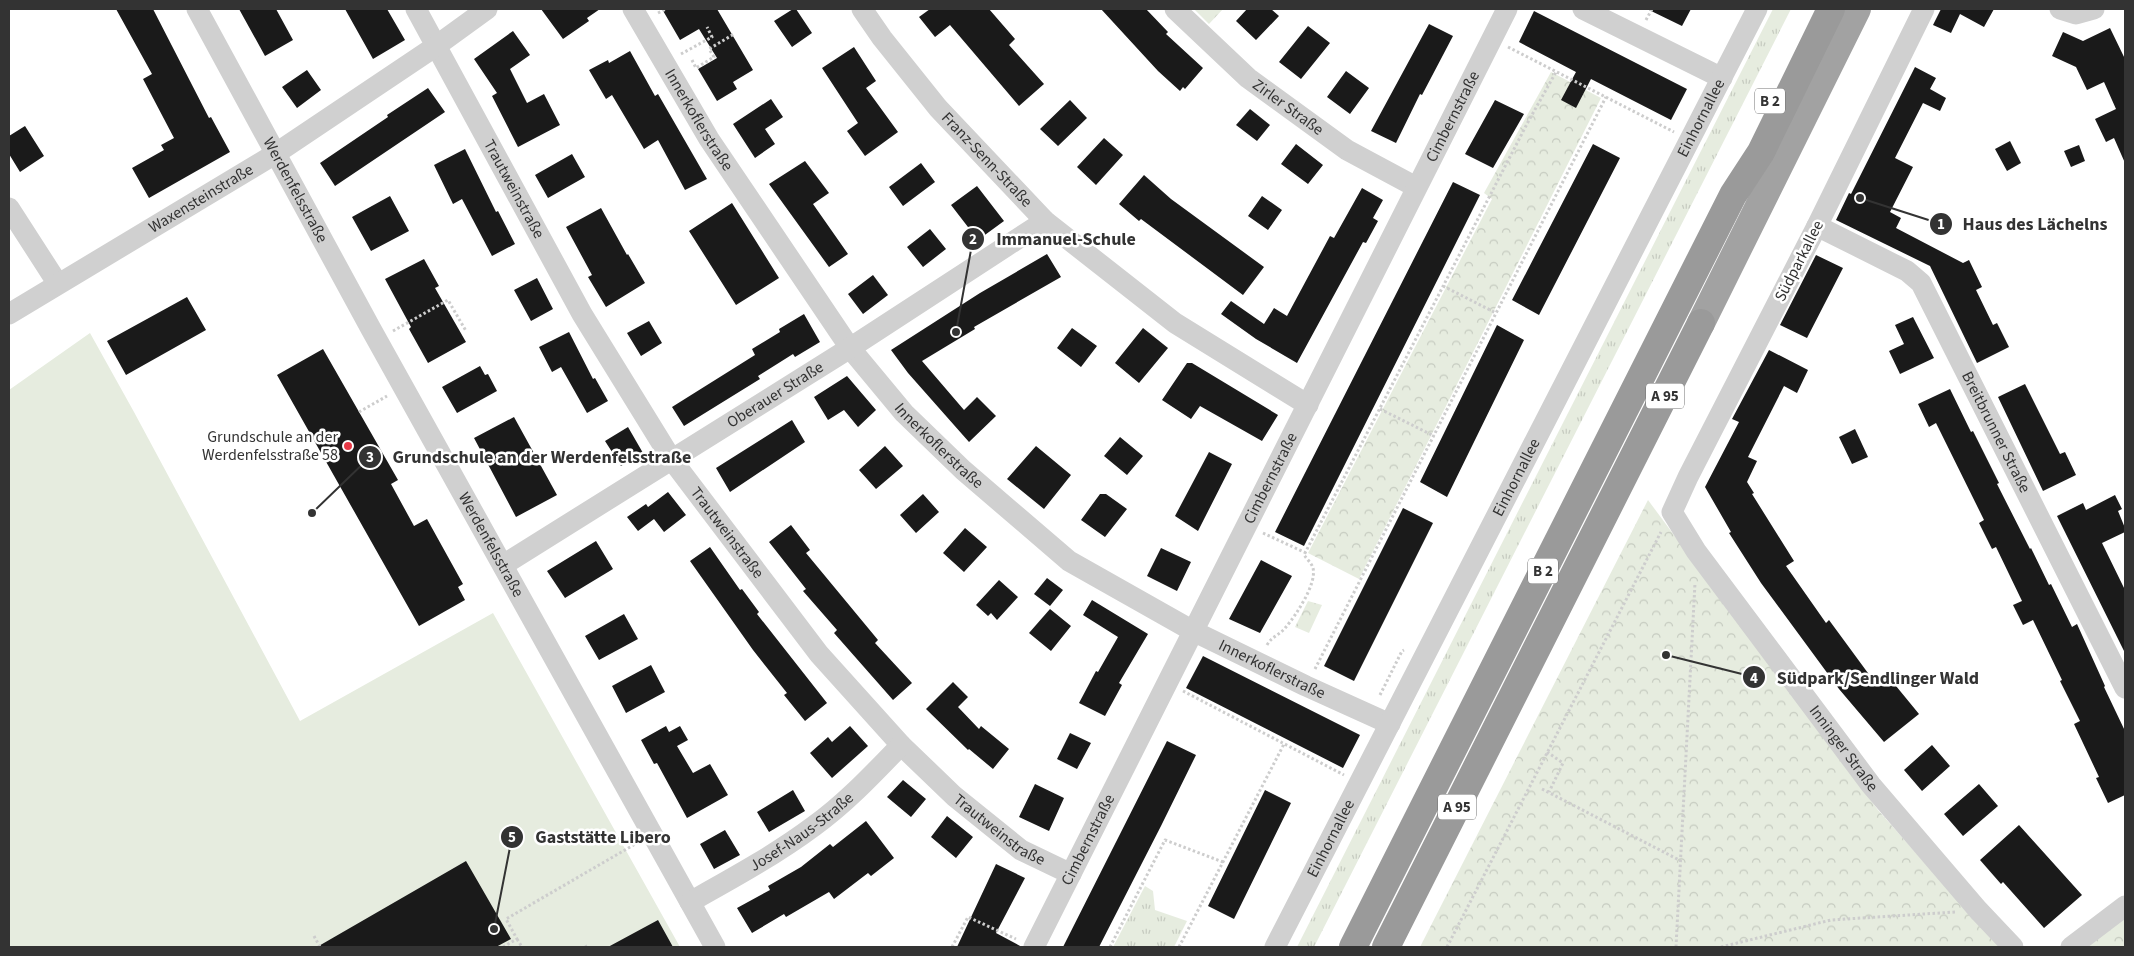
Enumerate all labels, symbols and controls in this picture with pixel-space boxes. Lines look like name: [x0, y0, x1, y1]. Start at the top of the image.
street label: Innerkoflerstraße: [659, 65, 739, 175]
street label: Cimbernstraße: [1420, 67, 1485, 166]
street label: Zirler Straße: [1248, 74, 1328, 140]
street label: Einhornallee: [1672, 75, 1730, 161]
road number: B 2: [1755, 88, 1785, 114]
street label: Franz-Senn-Straße: [936, 107, 1037, 212]
street label: Werdenfelsstraße: [258, 133, 333, 247]
street label: Trautweinstraße: [478, 136, 550, 242]
street label: Waxensteinstraße: [145, 159, 257, 238]
callout: Haus des Lächelns: [1928, 207, 2118, 240]
text: Haus des Lächelns: [1963, 212, 2107, 237]
text: 1: [1937, 214, 1945, 235]
street label: Südparkallee: [1769, 217, 1829, 305]
callout: Immanuel-Schule: [961, 222, 1145, 255]
text: Immanuel-Schule: [996, 227, 1136, 252]
text: 2: [969, 229, 977, 250]
street label: Oberauer Straße: [723, 356, 828, 433]
street label: Breitbrunner Straße: [1956, 368, 2036, 497]
road number: A 95: [1646, 384, 1684, 408]
street label: Innerkoflerstraße: [889, 398, 988, 494]
place label: Grundschule an der Werdenfelsstraße 58: [202, 426, 338, 466]
street label: Cimbernstraße: [1238, 429, 1303, 528]
street label: Einhornallee: [1487, 434, 1546, 520]
marker: Grundschule an der Werdenfelsstraße 58: [342, 440, 354, 452]
callout: Grundschule an der Werdenfelsstraße: [358, 440, 702, 473]
text: Grundschule an der Werdenfelsstraße: [393, 445, 691, 470]
text: 3: [366, 447, 374, 468]
street label: Trautweinstraße: [685, 482, 769, 583]
street label: Werdenfelsstraße: [453, 488, 529, 601]
road number: B 2: [1528, 558, 1558, 584]
street label: Innerkoflerstraße: [1215, 634, 1329, 704]
callout: Südpark/Sendlinger Wald: [1742, 661, 1989, 694]
text: Südpark/Sendlinger Wald: [1777, 666, 1979, 691]
text: 4: [1750, 668, 1758, 689]
street label: Inninger Straße: [1804, 701, 1883, 797]
street label: Josef-Naus-Straße: [746, 787, 858, 877]
street label: Trautweinstraße: [949, 789, 1049, 871]
street label: Cimbernstraße: [1056, 790, 1120, 889]
road number: A 95: [1438, 794, 1476, 820]
street label: Einhornallee: [1302, 796, 1360, 881]
callout: Gaststätte Libero: [500, 821, 680, 854]
text: Gaststätte Libero: [535, 825, 671, 850]
text: 5: [508, 827, 516, 848]

